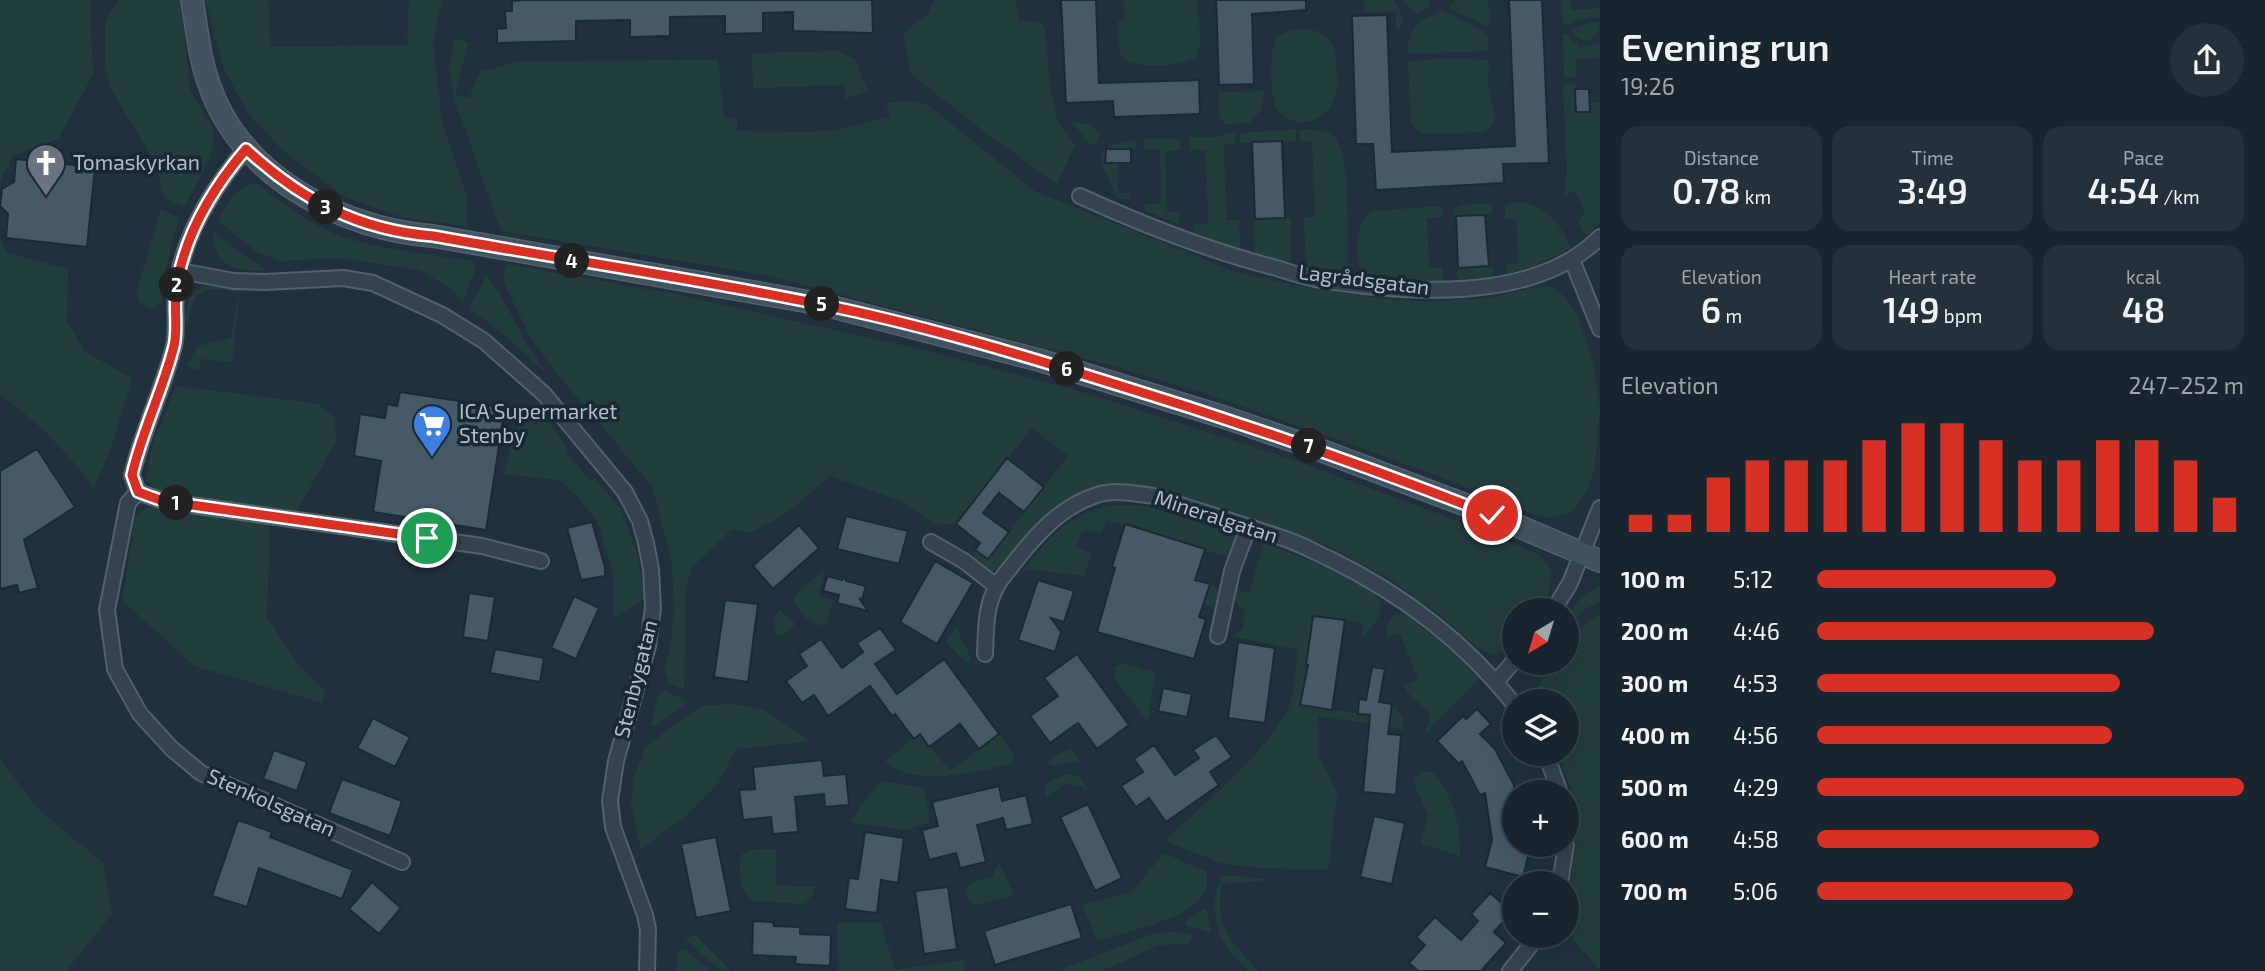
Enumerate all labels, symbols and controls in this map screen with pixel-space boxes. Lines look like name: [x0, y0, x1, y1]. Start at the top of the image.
text: Evening run: [1621, 23, 1830, 69]
button: share: [2170, 23, 2244, 97]
text: 19:26: [1621, 72, 1675, 100]
church icon: Tomaskyrkan: [25, 142, 67, 197]
text: Distance: [1684, 146, 1759, 169]
text: Time: [1911, 146, 1954, 169]
text: Pace: [2123, 146, 2164, 169]
place label: Tomaskyrkan: [73, 149, 200, 174]
text: 0.78: [1672, 169, 1741, 211]
text: 3:49: [1897, 169, 1968, 211]
text: 4:54: [2087, 169, 2159, 211]
text: km: [1741, 185, 1771, 208]
text: /km: [2159, 185, 2200, 208]
pin: 3: [308, 190, 344, 224]
text: 3: [320, 195, 331, 218]
pin: 4: [554, 244, 590, 278]
text: 4: [565, 249, 578, 272]
street label: Lagrådsgatan: [1297, 258, 1431, 299]
text: Elevation: [1681, 265, 1762, 288]
text: Heart rate: [1889, 265, 1976, 288]
text: kcal: [2126, 265, 2161, 288]
pin: 2: [160, 268, 194, 302]
text: 2: [171, 273, 182, 296]
pin: 5: [804, 286, 840, 322]
text: 6: [1701, 288, 1721, 330]
text: 149: [1883, 288, 1940, 330]
text: 48: [2122, 288, 2165, 330]
text: 5: [816, 292, 827, 315]
text: m: [1721, 304, 1742, 327]
text: bpm: [1940, 304, 1982, 327]
pin: 6: [1050, 352, 1084, 386]
text: 6: [1061, 357, 1072, 380]
text: Elevation: [1621, 371, 1719, 399]
text: 247–252 m: [2129, 371, 2244, 399]
place label: ICA Supermarket Stenby: [459, 398, 617, 447]
supermarket icon: ICA Supermarket Stenby: [411, 403, 453, 458]
pin: 7: [1292, 428, 1326, 464]
text: 7: [1303, 434, 1314, 457]
street label: Mineralgatan: [1152, 484, 1281, 547]
pin: [1462, 485, 1522, 545]
pin: 1: [158, 486, 194, 520]
text: 1: [171, 491, 180, 514]
icon: check: [1473, 496, 1511, 534]
pin: [397, 508, 457, 568]
icon: arrive: [408, 519, 446, 557]
text: 100 m: [1621, 565, 1685, 593]
text: 5:12: [1733, 565, 1773, 593]
north arrow: [1502, 598, 1578, 676]
map controls: [1502, 598, 1579, 948]
street label: Stenbygatan: [608, 617, 661, 740]
text: 200 m: [1621, 617, 1689, 645]
text: 4:46: [1733, 617, 1780, 645]
text: 300 m: [1621, 669, 1688, 697]
text: 4:53: [1733, 669, 1778, 697]
button: layers: [1502, 689, 1579, 766]
text: 400 m: [1621, 721, 1690, 749]
text: 4:56: [1733, 721, 1778, 749]
street label: Stenkolsgatan: [204, 762, 339, 841]
text: 500 m: [1621, 773, 1688, 801]
text: 4:29: [1733, 773, 1779, 801]
button: +: [1502, 780, 1579, 857]
text: 600 m: [1621, 825, 1689, 853]
text: 4:58: [1733, 825, 1779, 853]
button: −: [1502, 871, 1579, 948]
text: 700 m: [1621, 877, 1687, 905]
text: 5:06: [1733, 877, 1778, 905]

